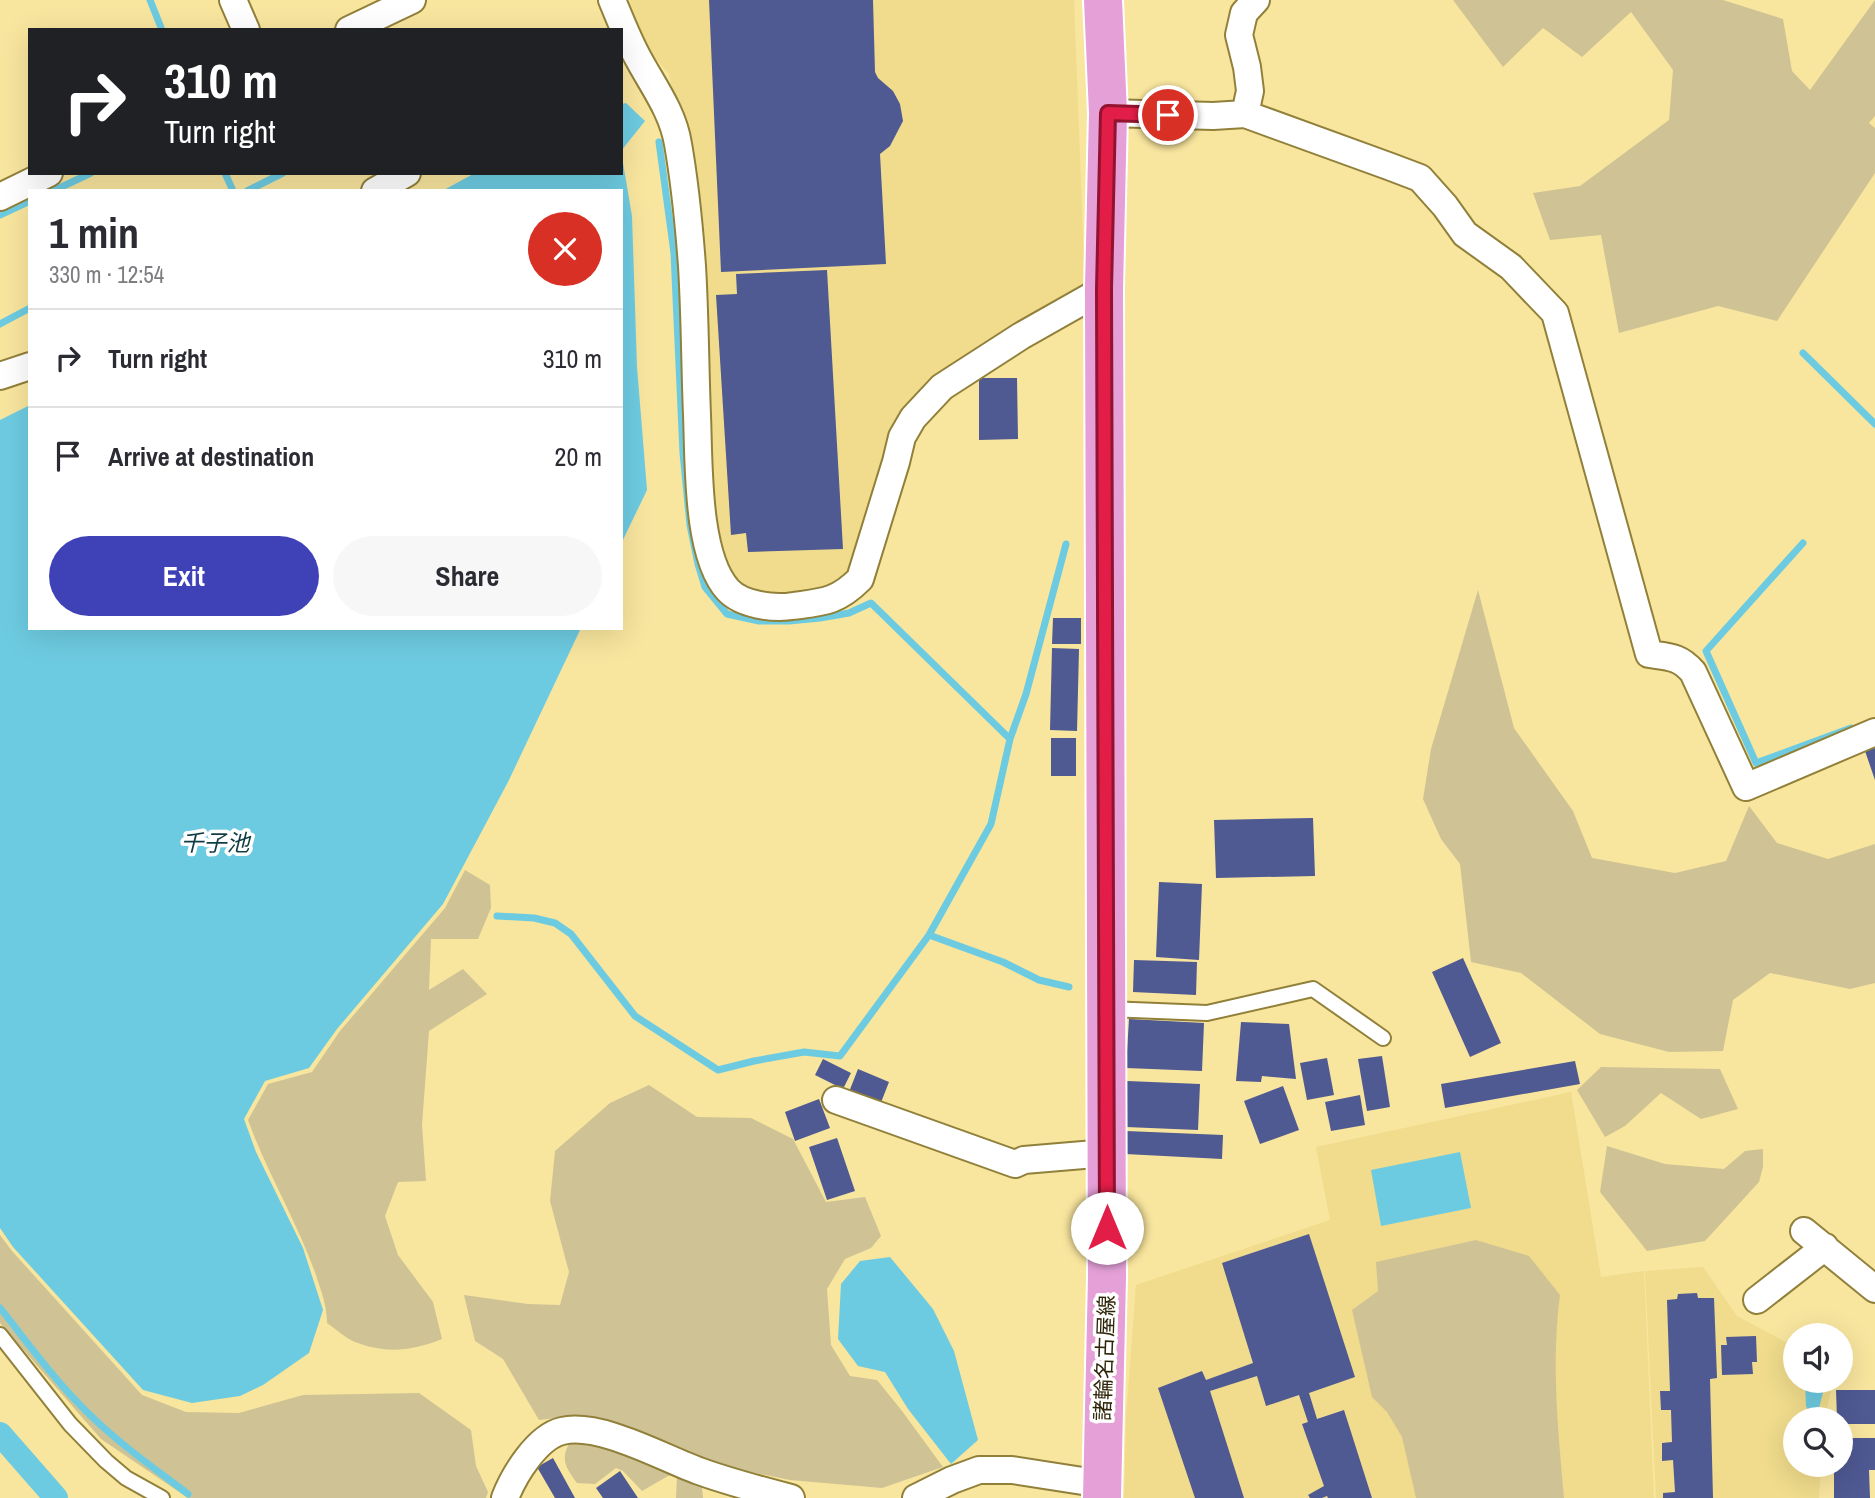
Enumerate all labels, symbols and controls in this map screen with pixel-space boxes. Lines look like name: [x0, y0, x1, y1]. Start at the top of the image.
text: 310 m: [164, 47, 278, 113]
icon: right: [49, 56, 140, 147]
pin: [1138, 85, 1198, 145]
icon: arrive: [1149, 96, 1187, 134]
text: Turn right: [164, 110, 276, 153]
text: 1 min: [49, 205, 139, 261]
button: close: [528, 212, 602, 286]
text: 330 m · 12:54: [49, 259, 164, 290]
icon: right: [49, 339, 87, 377]
text: Turn right: [108, 341, 207, 376]
text: 310 m: [543, 341, 602, 376]
icon: arrive: [49, 437, 87, 475]
text: Arrive at destination: [108, 439, 314, 474]
text: 20 m: [555, 439, 602, 474]
button: Exit: [49, 536, 319, 616]
button: Share: [333, 536, 602, 616]
water label: 千子池: [181, 827, 252, 858]
position arrow: [1070, 1191, 1144, 1265]
street label: 諸輪名古屋線: [1088, 1295, 1121, 1421]
map controls: [1783, 1323, 1853, 1477]
button: sound: [1783, 1323, 1853, 1393]
button: search: [1783, 1407, 1853, 1477]

